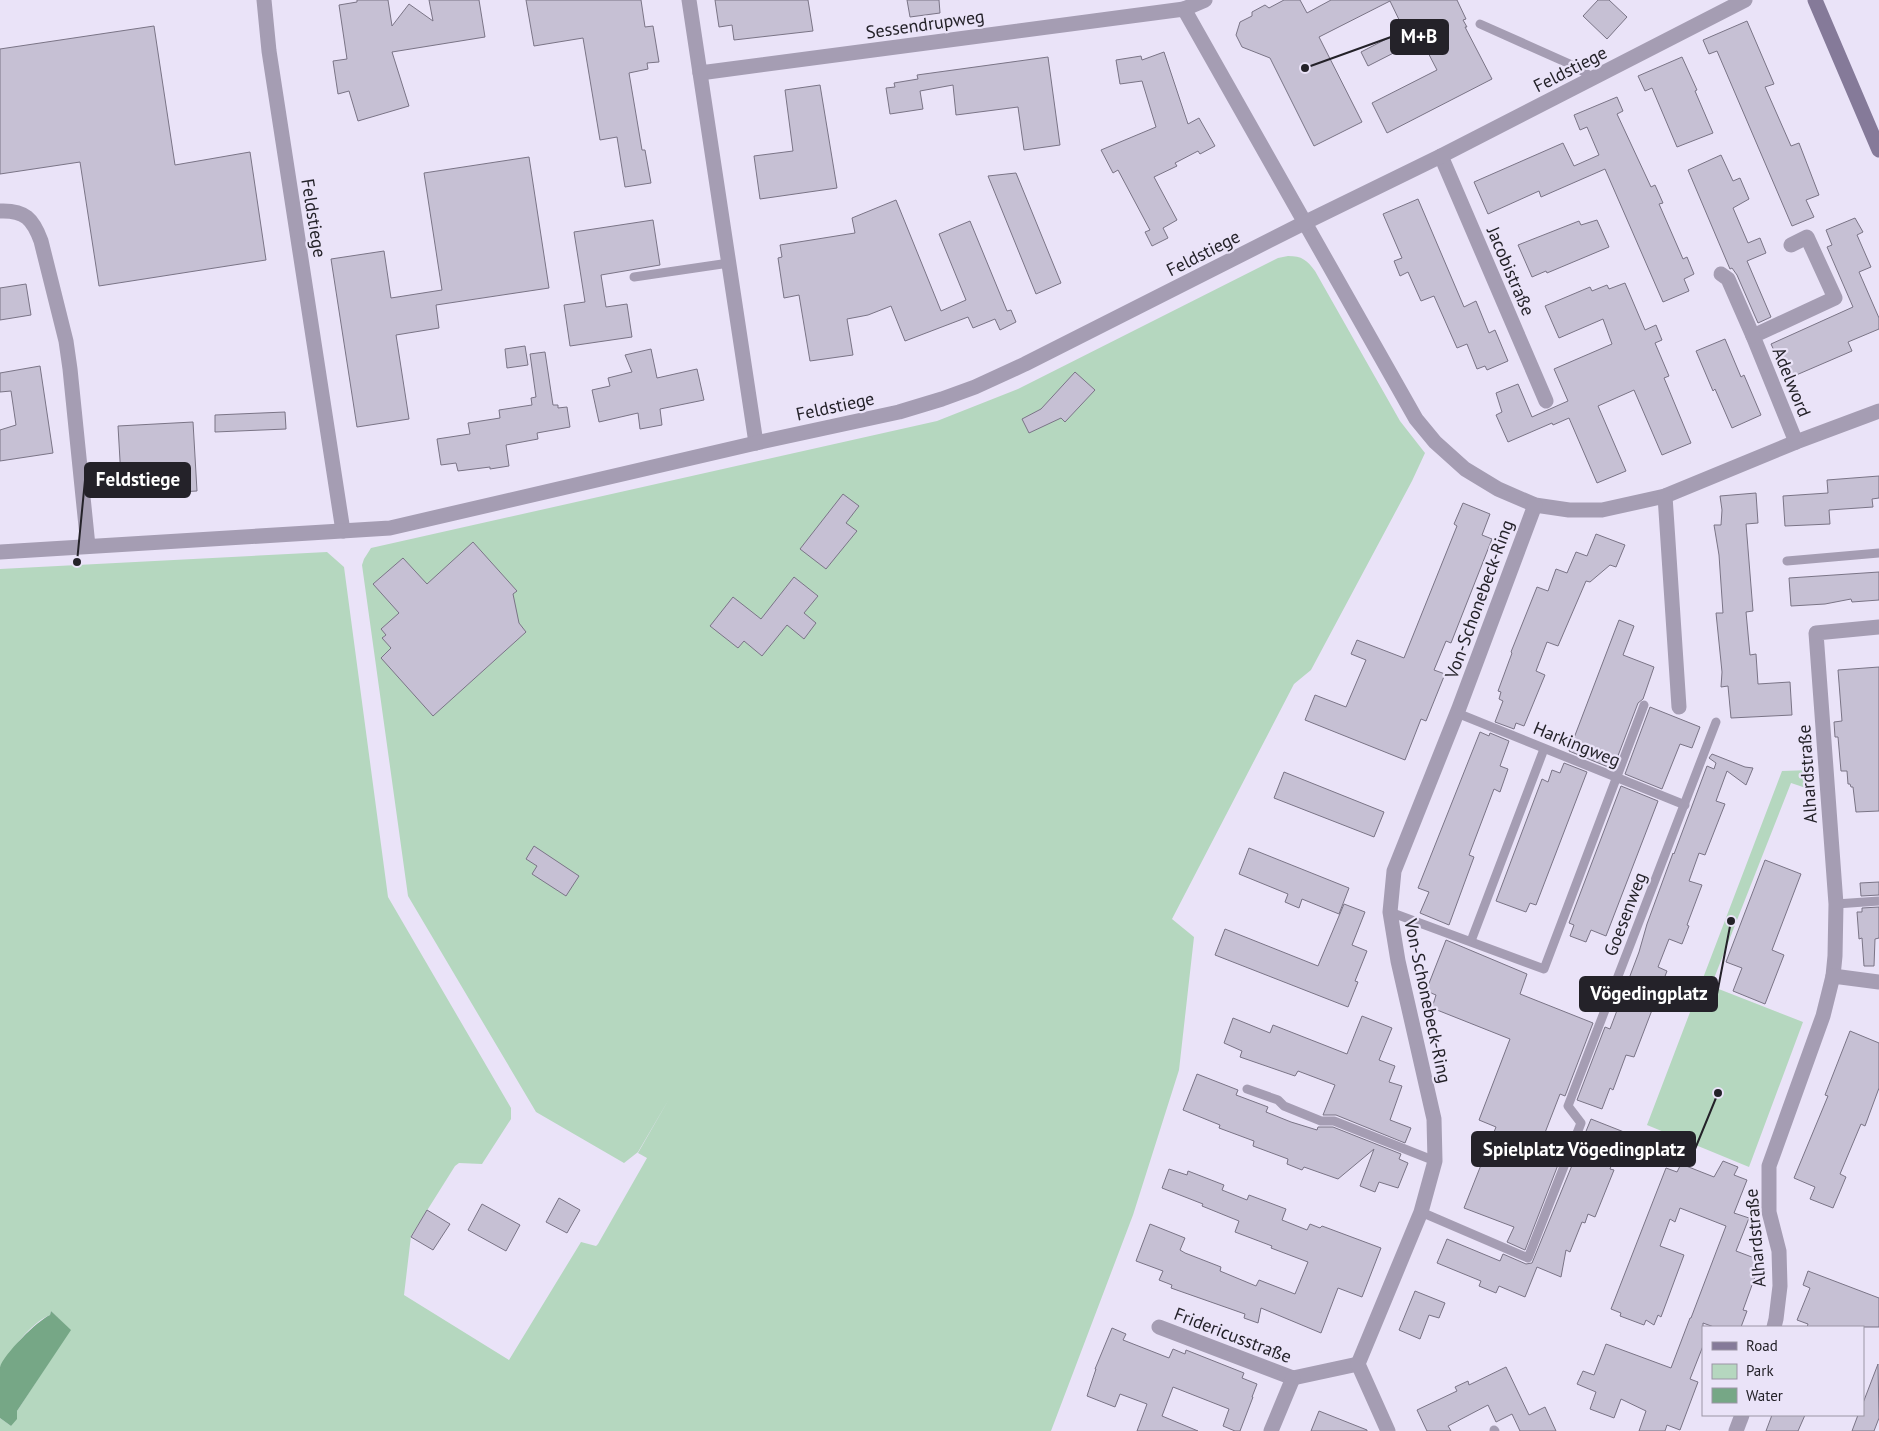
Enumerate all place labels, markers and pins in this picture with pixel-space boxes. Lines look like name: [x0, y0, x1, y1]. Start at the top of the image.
callout: M+B: [1391, 20, 1448, 54]
callout: Feldstiege: [85, 463, 190, 497]
callout: Vögedingplatz: [1580, 977, 1717, 1011]
callout: Spielplatz Vögedingplatz: [1472, 1132, 1695, 1166]

